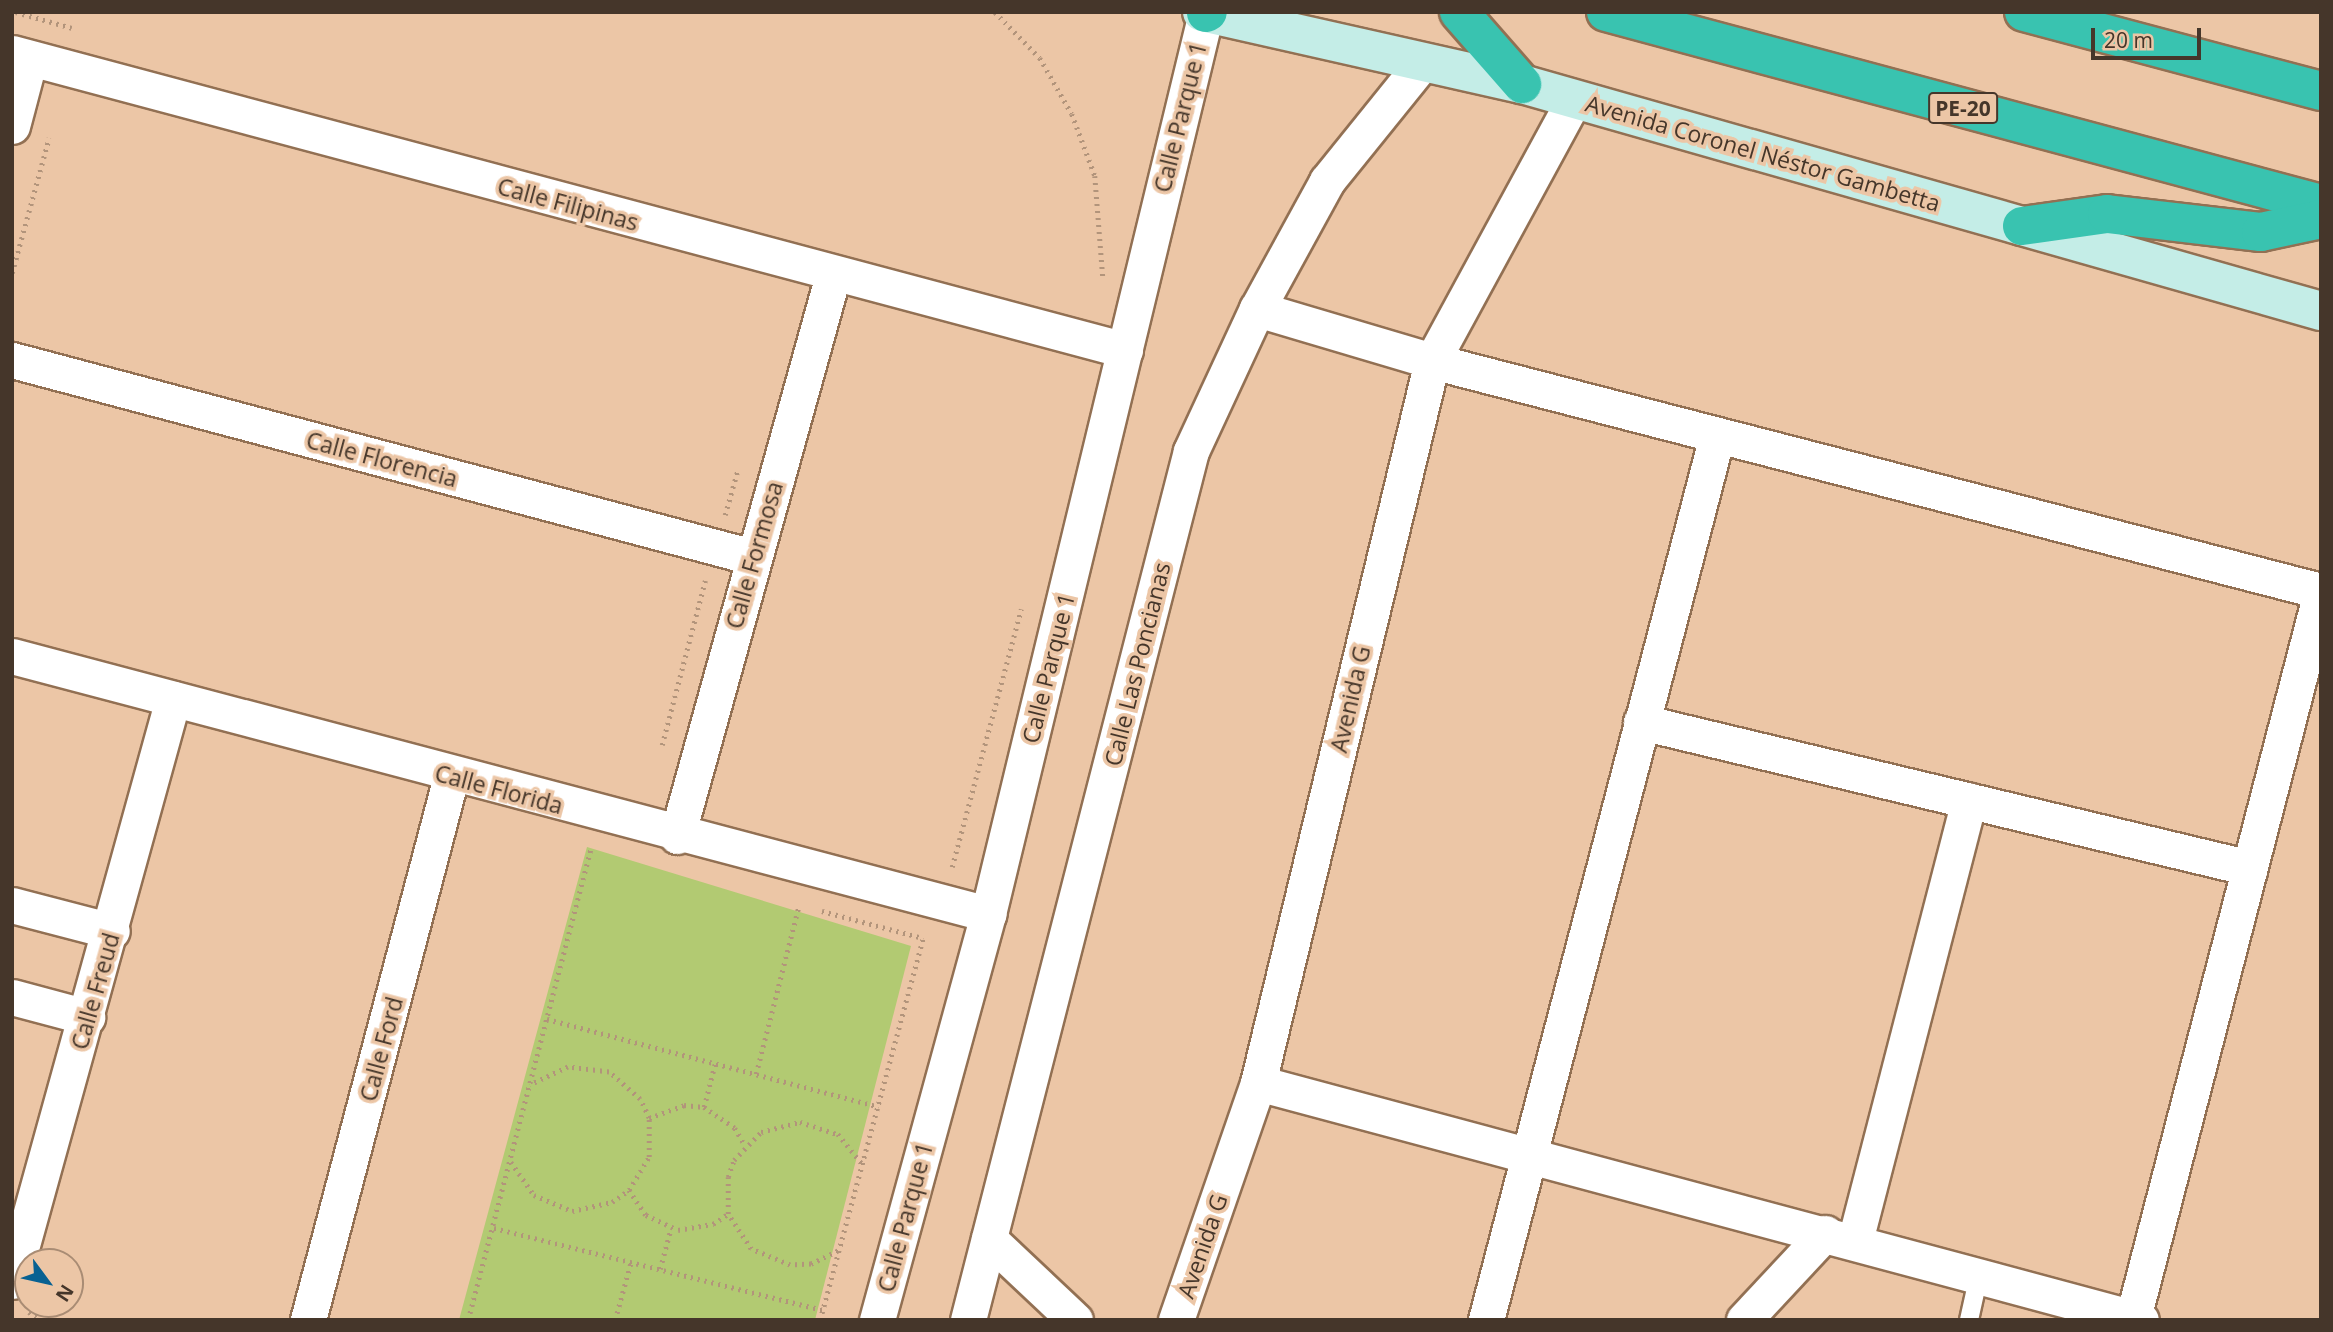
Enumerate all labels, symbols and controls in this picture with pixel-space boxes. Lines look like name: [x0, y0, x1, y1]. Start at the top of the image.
scale bar: [2095, 14, 2205, 58]
text: 20 m: [2104, 26, 2153, 54]
street label: Calle Parque 1: [1148, 39, 1212, 195]
street label: Avenida Coronel Néstor Gambetta: [1583, 89, 1943, 217]
road number: PE-20: [1928, 90, 1998, 126]
street label: Calle Filipinas: [495, 172, 641, 236]
street label: Calle Florencia: [303, 426, 461, 492]
street label: Calle Formosa: [720, 478, 788, 632]
street label: Calle Las Poncianas: [1098, 559, 1176, 769]
street label: Calle Parque 1: [1016, 590, 1080, 746]
street label: Avenida G: [1324, 643, 1376, 755]
street label: Calle Florida: [432, 759, 566, 819]
street label: Calle Freud: [65, 929, 125, 1053]
street label: Calle Ford: [354, 994, 408, 1104]
street label: Calle Parque 1: [872, 1139, 938, 1295]
street label: Avenida G: [1171, 1190, 1233, 1302]
north arrow: [14, 1248, 84, 1318]
text: N: [50, 1280, 80, 1307]

